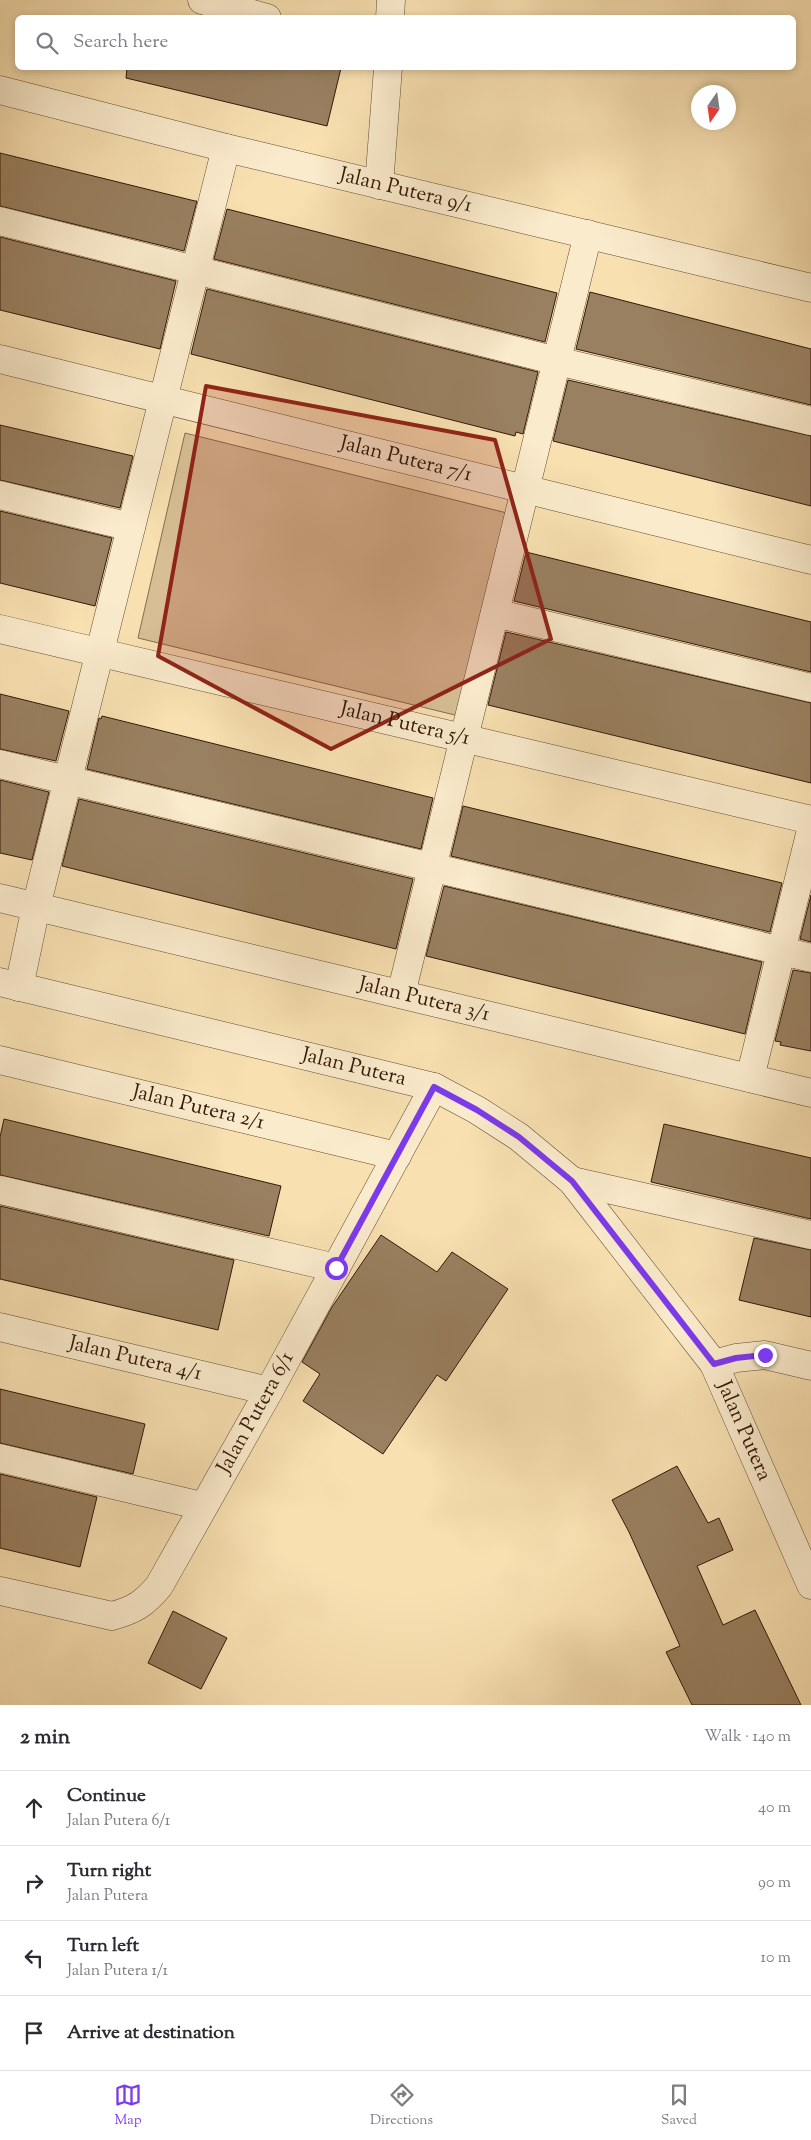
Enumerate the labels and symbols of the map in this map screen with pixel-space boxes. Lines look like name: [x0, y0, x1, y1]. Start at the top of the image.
north arrow: [691, 85, 736, 130]
street label: Jalan Putera 9/1: [335, 160, 475, 221]
street label: Jalan Putera 7/1: [336, 429, 475, 490]
street label: Jalan Putera 5/1: [336, 694, 473, 754]
street label: Jalan Putera 3/1: [354, 969, 492, 1030]
street label: Jalan Putera: [298, 1040, 409, 1095]
street label: Jalan Putera 2/1: [128, 1077, 268, 1138]
route start: [325, 1257, 348, 1280]
street label: Jalan Putera 4/1: [65, 1329, 205, 1390]
route end: [754, 1344, 777, 1367]
street label: Jalan Putera 6/1: [210, 1347, 302, 1480]
street label: Jalan Putera: [708, 1375, 779, 1486]

